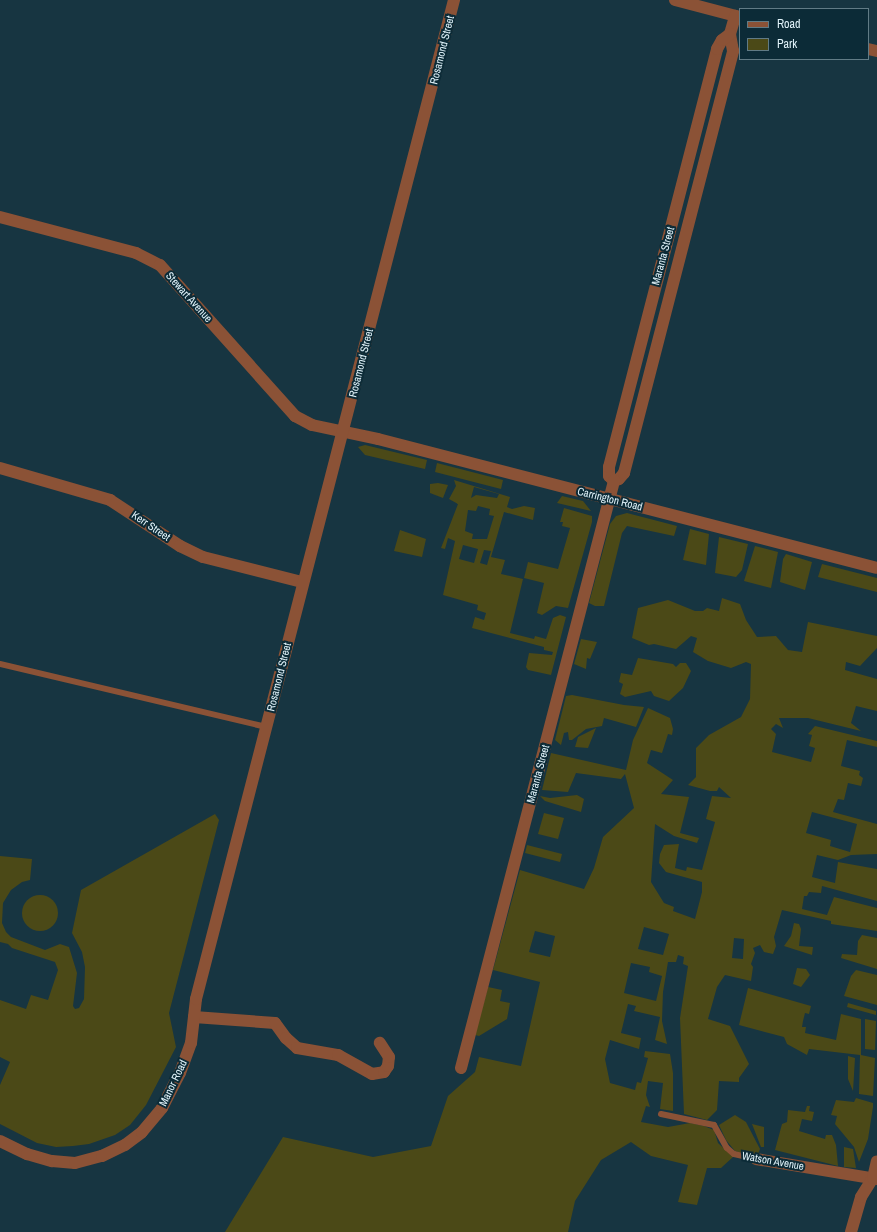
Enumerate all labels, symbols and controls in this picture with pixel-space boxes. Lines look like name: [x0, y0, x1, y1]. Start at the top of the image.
legend: [739, 8, 869, 60]
street label: Rosamond Street: [427, 14, 457, 86]
text: Road: [777, 16, 801, 32]
text: Park: [777, 36, 797, 52]
street label: Maranta Street: [649, 225, 677, 287]
street label: Stewart Avenue: [163, 269, 215, 325]
street label: Rosamond Street: [346, 327, 376, 399]
street label: Carrington Road: [576, 485, 644, 513]
street label: Kerr Street: [129, 508, 173, 544]
street label: Rosamond Street: [264, 641, 294, 713]
street label: Maranta Street: [524, 743, 552, 805]
street label: Manor Road: [156, 1058, 190, 1108]
street label: Watson Avenue: [741, 1149, 805, 1173]

